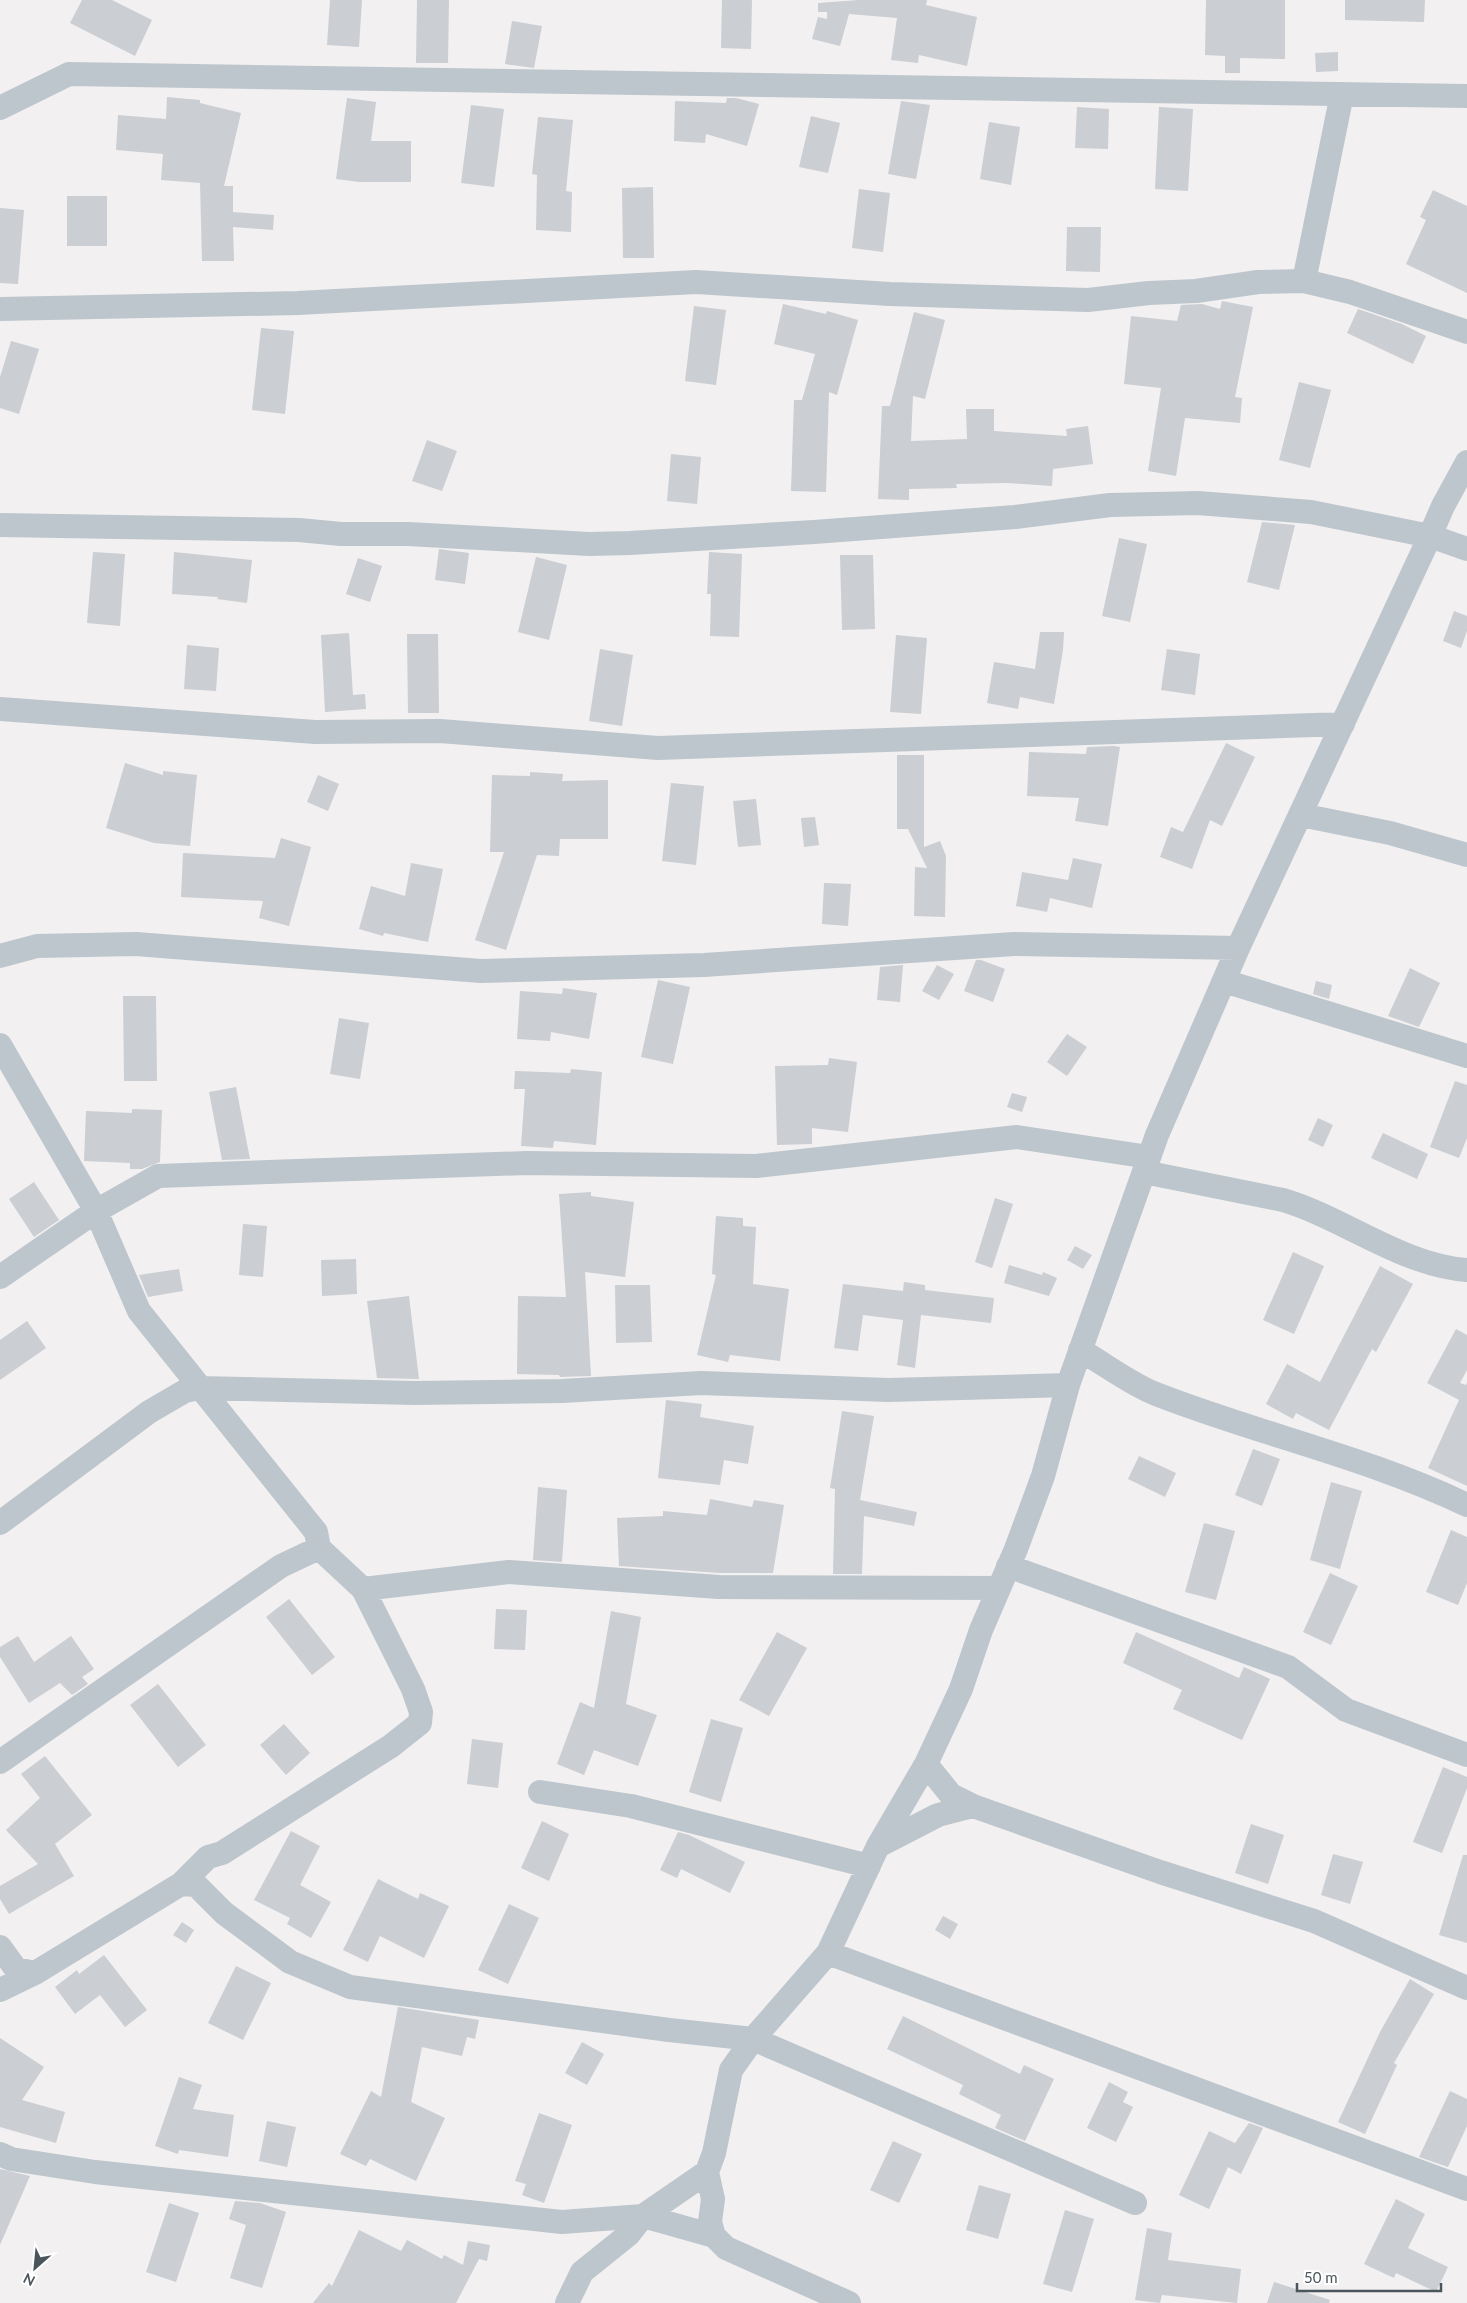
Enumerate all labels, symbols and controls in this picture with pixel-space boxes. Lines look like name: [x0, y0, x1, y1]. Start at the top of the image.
north arrow: [10, 2243, 60, 2293]
scale bar: [1297, 2260, 1441, 2292]
text: 50 m: [1304, 2268, 1338, 2286]
text: N: [20, 2270, 38, 2290]

